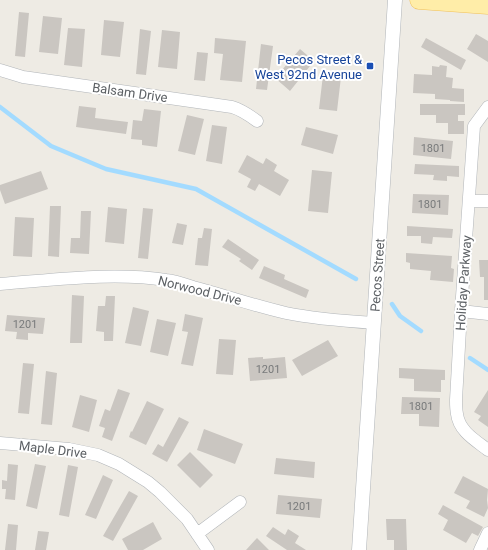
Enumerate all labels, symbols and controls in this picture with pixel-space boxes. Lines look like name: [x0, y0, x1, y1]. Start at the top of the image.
place label: Pecos Street & West 92nd Avenue: [255, 52, 363, 82]
marker: Pecos Street & West 92nd Avenue: [365, 61, 375, 71]
street label: Balsam Drive: [91, 80, 169, 105]
house number: 1801: [421, 142, 445, 155]
house number: 1801: [418, 198, 442, 211]
street label: Holiday Parkway: [453, 235, 474, 331]
street label: Pecos Street: [367, 238, 388, 312]
street label: Norwood Drive: [157, 273, 243, 308]
house number: 1201: [13, 318, 37, 331]
house number: 1201: [256, 363, 280, 376]
house number: 1801: [409, 400, 433, 413]
street label: Maple Drive: [18, 438, 88, 461]
house number: 1201: [287, 500, 311, 513]

